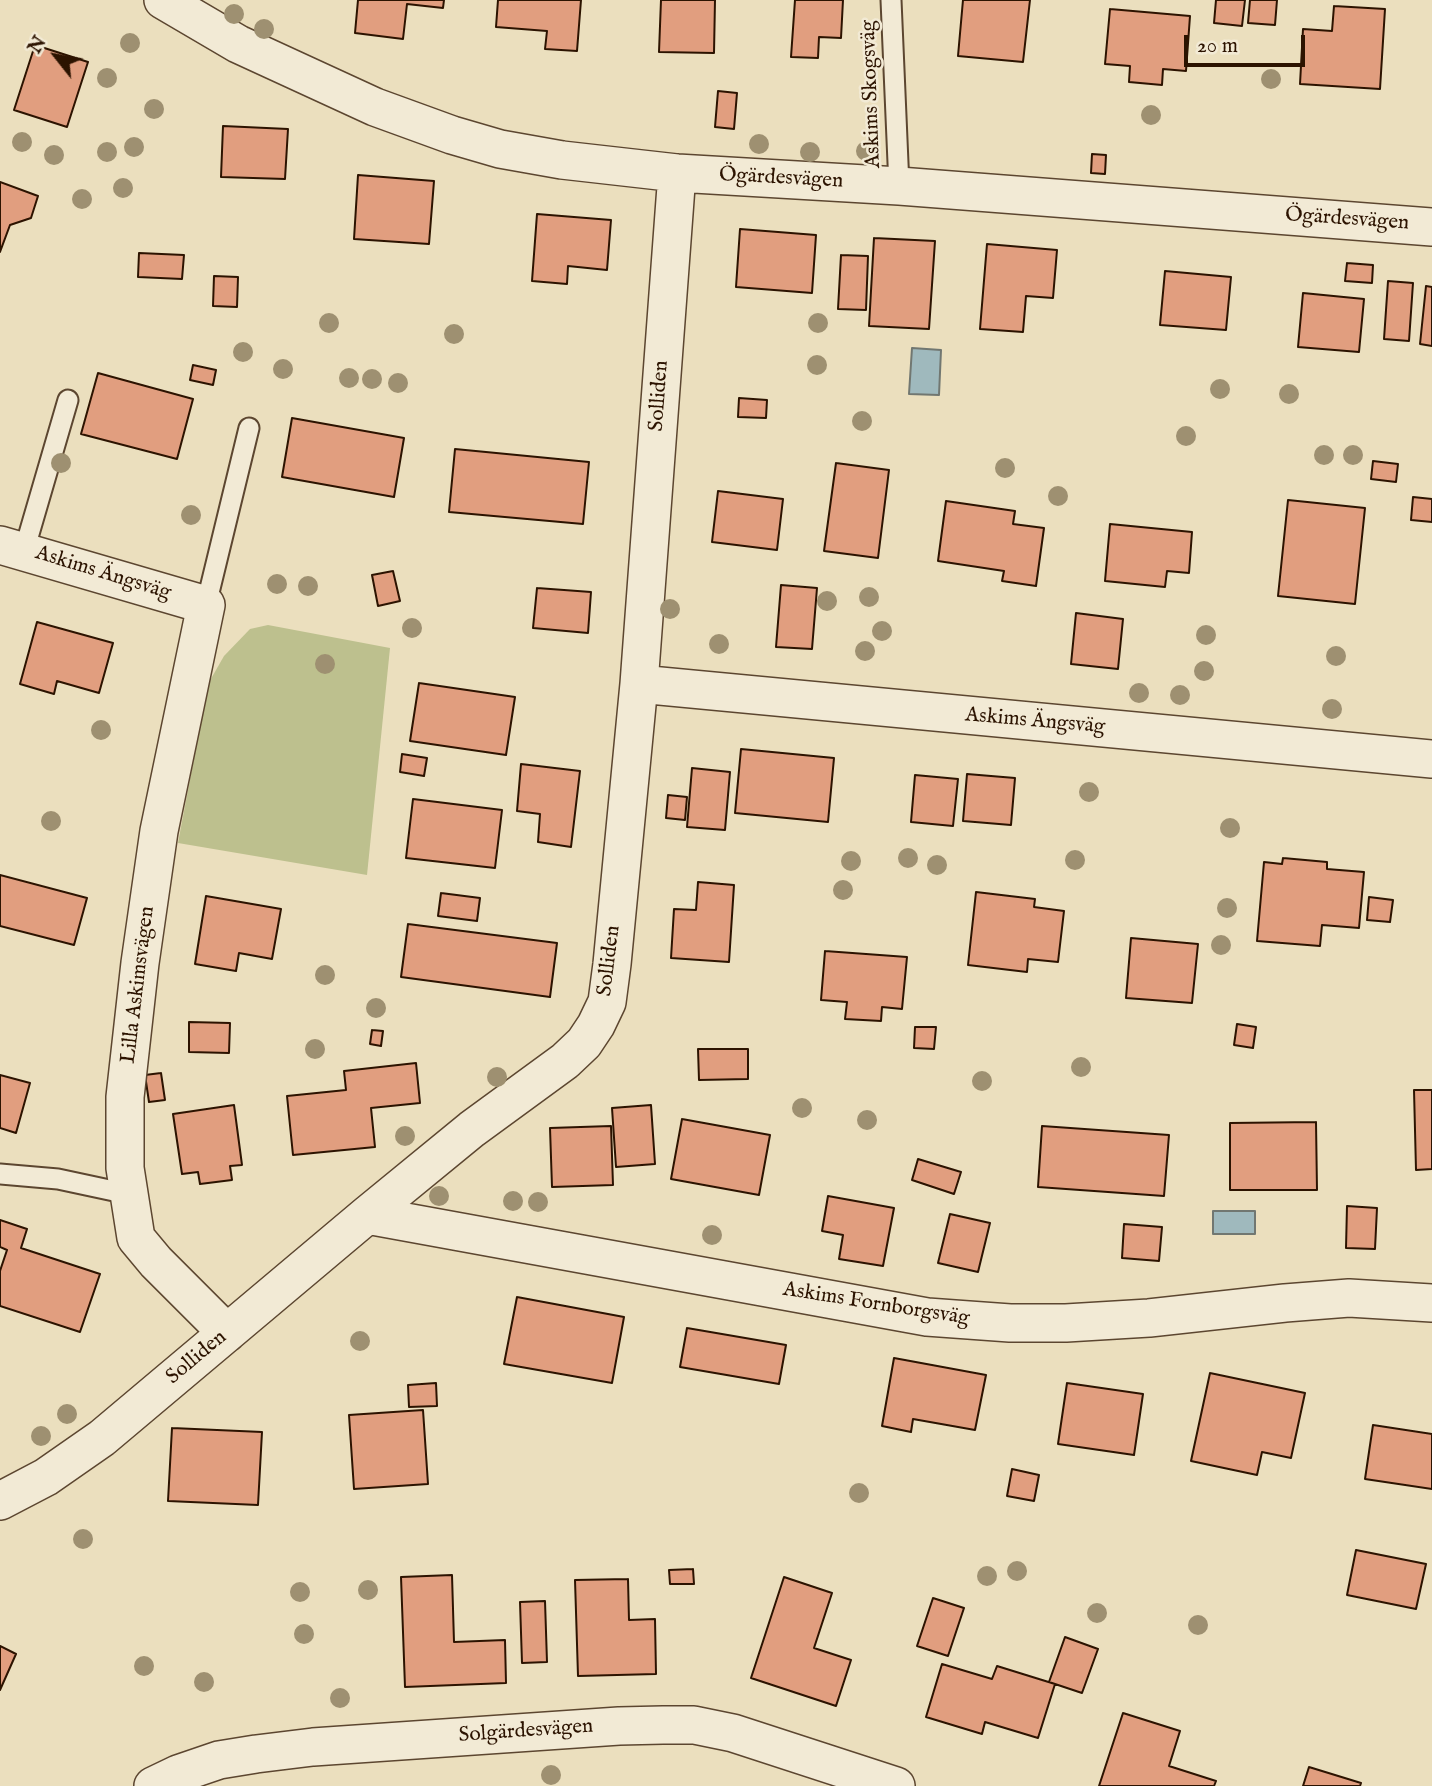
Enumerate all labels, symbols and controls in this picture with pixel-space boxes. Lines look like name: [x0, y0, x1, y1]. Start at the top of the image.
street label: Askims Skogsväg: [857, 19, 887, 169]
north arrow: [21, 21, 91, 91]
scale bar: [1187, 21, 1308, 65]
text: N: [23, 32, 53, 58]
text: 20 m: [1197, 33, 1238, 60]
street label: Ögärdesvägen: [718, 163, 844, 195]
street label: Ögärdesvägen: [1284, 203, 1410, 237]
street label: Solliden: [645, 360, 675, 432]
street label: Askims Ängsväg: [32, 541, 174, 607]
street label: Askims Ängsväg: [964, 703, 1106, 741]
street label: Lilla Askimsvägen: [117, 905, 161, 1065]
street label: Solliden: [593, 924, 627, 998]
street label: Askims Fornborgsväg: [781, 1278, 971, 1332]
street label: Solliden: [162, 1326, 232, 1390]
street label: Solgärdesvägen: [458, 1715, 594, 1749]

